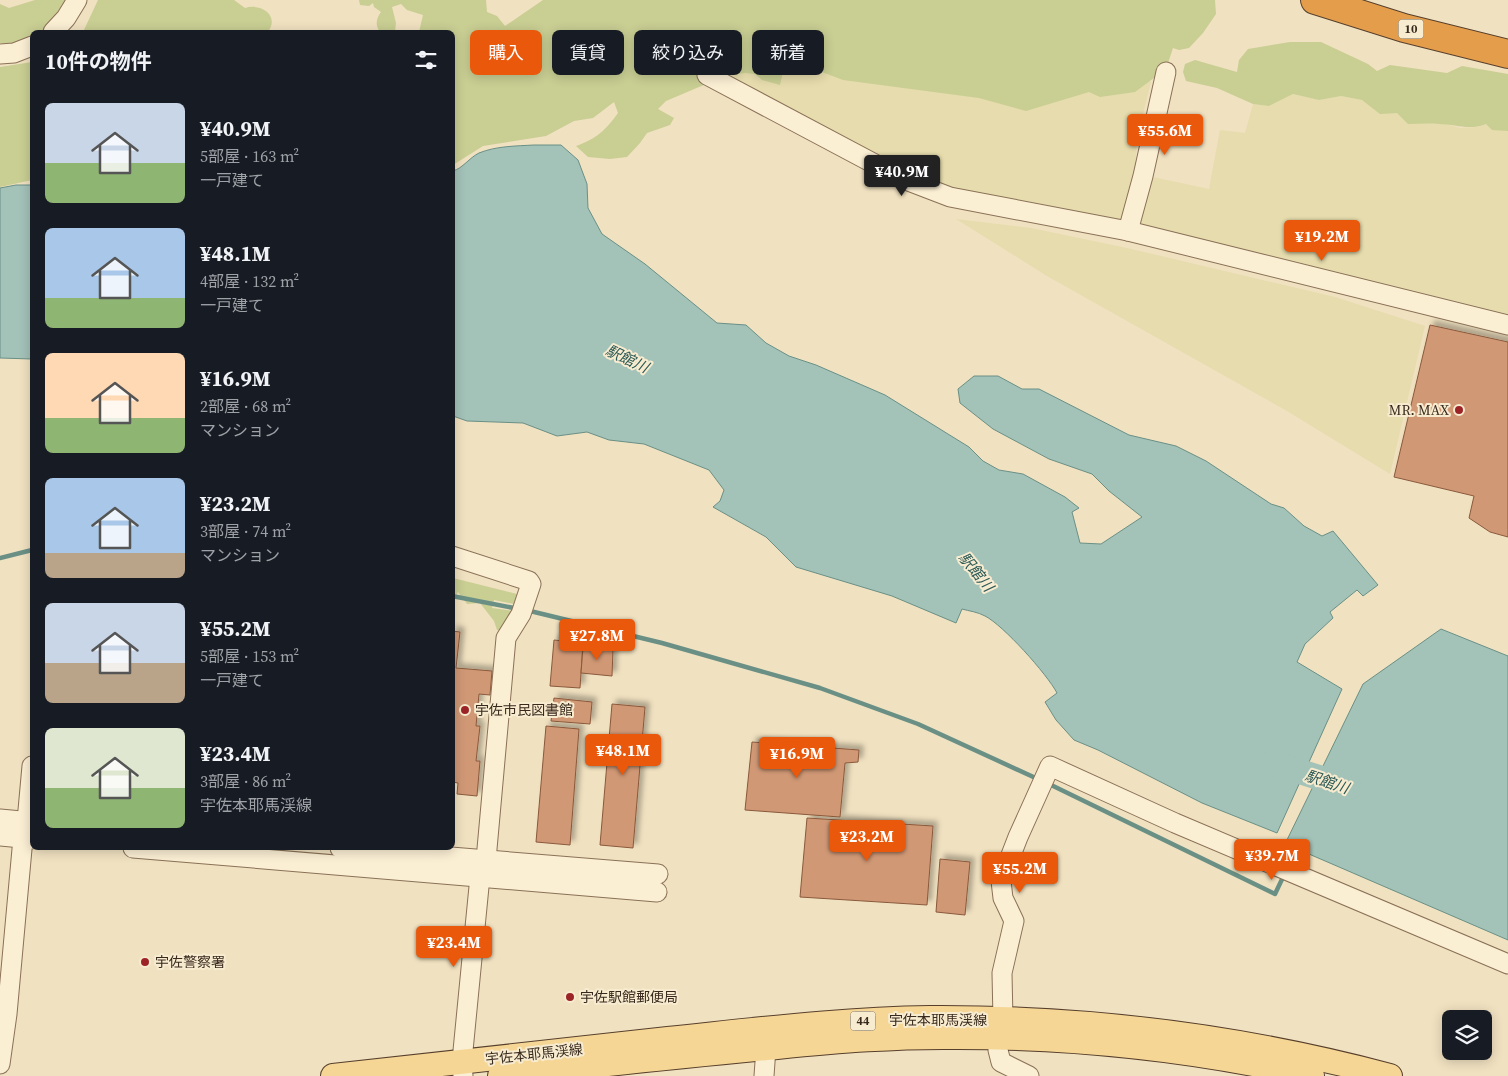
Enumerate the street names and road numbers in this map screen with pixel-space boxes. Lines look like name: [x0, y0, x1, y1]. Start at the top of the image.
road number: 10: [1398, 20, 1424, 38]
street label: 宇佐本耶馬渓線: [889, 1010, 987, 1030]
road number: 44: [850, 1011, 876, 1030]
street label: 宇佐本耶馬渓線: [484, 1039, 584, 1069]

